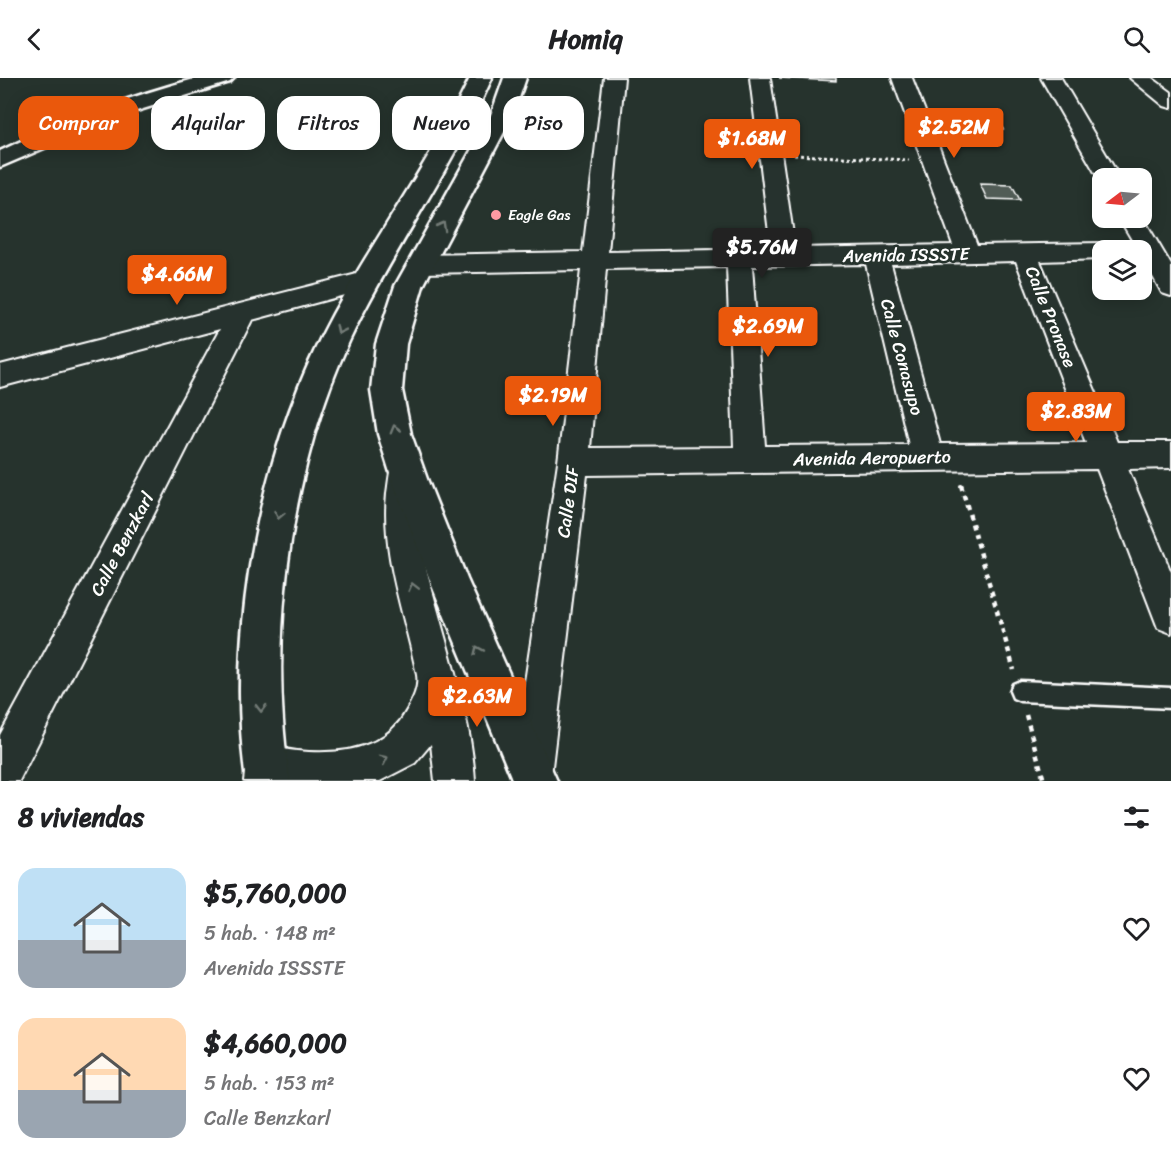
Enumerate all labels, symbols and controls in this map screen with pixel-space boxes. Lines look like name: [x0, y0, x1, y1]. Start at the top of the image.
text: Homiq: [548, 15, 623, 63]
icon: back: [18, 23, 51, 56]
icon: search: [1120, 23, 1153, 56]
chip: Comprar: [18, 96, 139, 150]
chip: Alquilar: [151, 96, 265, 150]
chip: Filtros: [277, 96, 380, 150]
chip: Nuevo: [392, 96, 491, 150]
chip: Piso: [503, 96, 584, 150]
pin: $2.52M: [905, 108, 1003, 159]
text: $2.52M: [918, 110, 990, 145]
pin: $1.68M: [703, 119, 801, 170]
text: $1.68M: [718, 121, 786, 156]
north arrow: [1092, 168, 1152, 228]
map controls: [1092, 168, 1152, 300]
place label: Eagle Gas: [508, 202, 571, 228]
marker: Eagle Gas: [489, 208, 503, 222]
one-way arrow: [435, 221, 446, 232]
pin: $5.76M: [713, 228, 811, 279]
text: $5.76M: [727, 230, 797, 265]
street label: Avenida ISSSTE: [841, 238, 971, 272]
button: layers: [1092, 240, 1152, 300]
pin: $4.66M: [128, 255, 226, 306]
text: $4.66M: [141, 257, 213, 292]
street label: Calle Pronase: [1016, 261, 1086, 373]
street label: Calle Conasupo: [871, 295, 933, 419]
pin: $2.69M: [719, 307, 817, 358]
text: $2.69M: [733, 309, 804, 344]
one-way arrow: [335, 324, 347, 335]
pin: $2.19M: [504, 376, 602, 427]
text: $2.19M: [519, 378, 587, 413]
pin: $2.83M: [1027, 392, 1125, 443]
text: $2.83M: [1041, 394, 1111, 429]
one-way arrow: [390, 424, 402, 435]
street label: Avenida Aeropuerto: [792, 441, 951, 475]
street label: Calle DIF: [547, 463, 589, 540]
street label: Calle Benzkarl: [81, 485, 163, 602]
one-way arrow: [273, 509, 286, 519]
one-way arrow: [408, 582, 421, 592]
one-way arrow: [474, 646, 486, 657]
pin: $2.63M: [428, 677, 526, 728]
text: $2.63M: [442, 679, 512, 714]
one-way arrow: [255, 704, 268, 713]
one-way arrow: [378, 754, 389, 766]
text: 8 viviendas: [18, 794, 144, 840]
icon: filters: [1120, 801, 1153, 834]
text: $5,760,000: [204, 870, 347, 916]
icon: home: [66, 892, 138, 964]
icon: heart: [1120, 912, 1153, 945]
text: 5 hab. · 148 m²: [204, 916, 336, 951]
text: Avenida ISSSTE: [204, 951, 345, 986]
text: $4,660,000: [204, 1020, 347, 1066]
icon: home: [66, 1042, 138, 1114]
icon: heart: [1120, 1062, 1153, 1095]
text: 5 hab. · 153 m²: [204, 1066, 335, 1101]
text: Calle Benzkarl: [204, 1101, 331, 1136]

